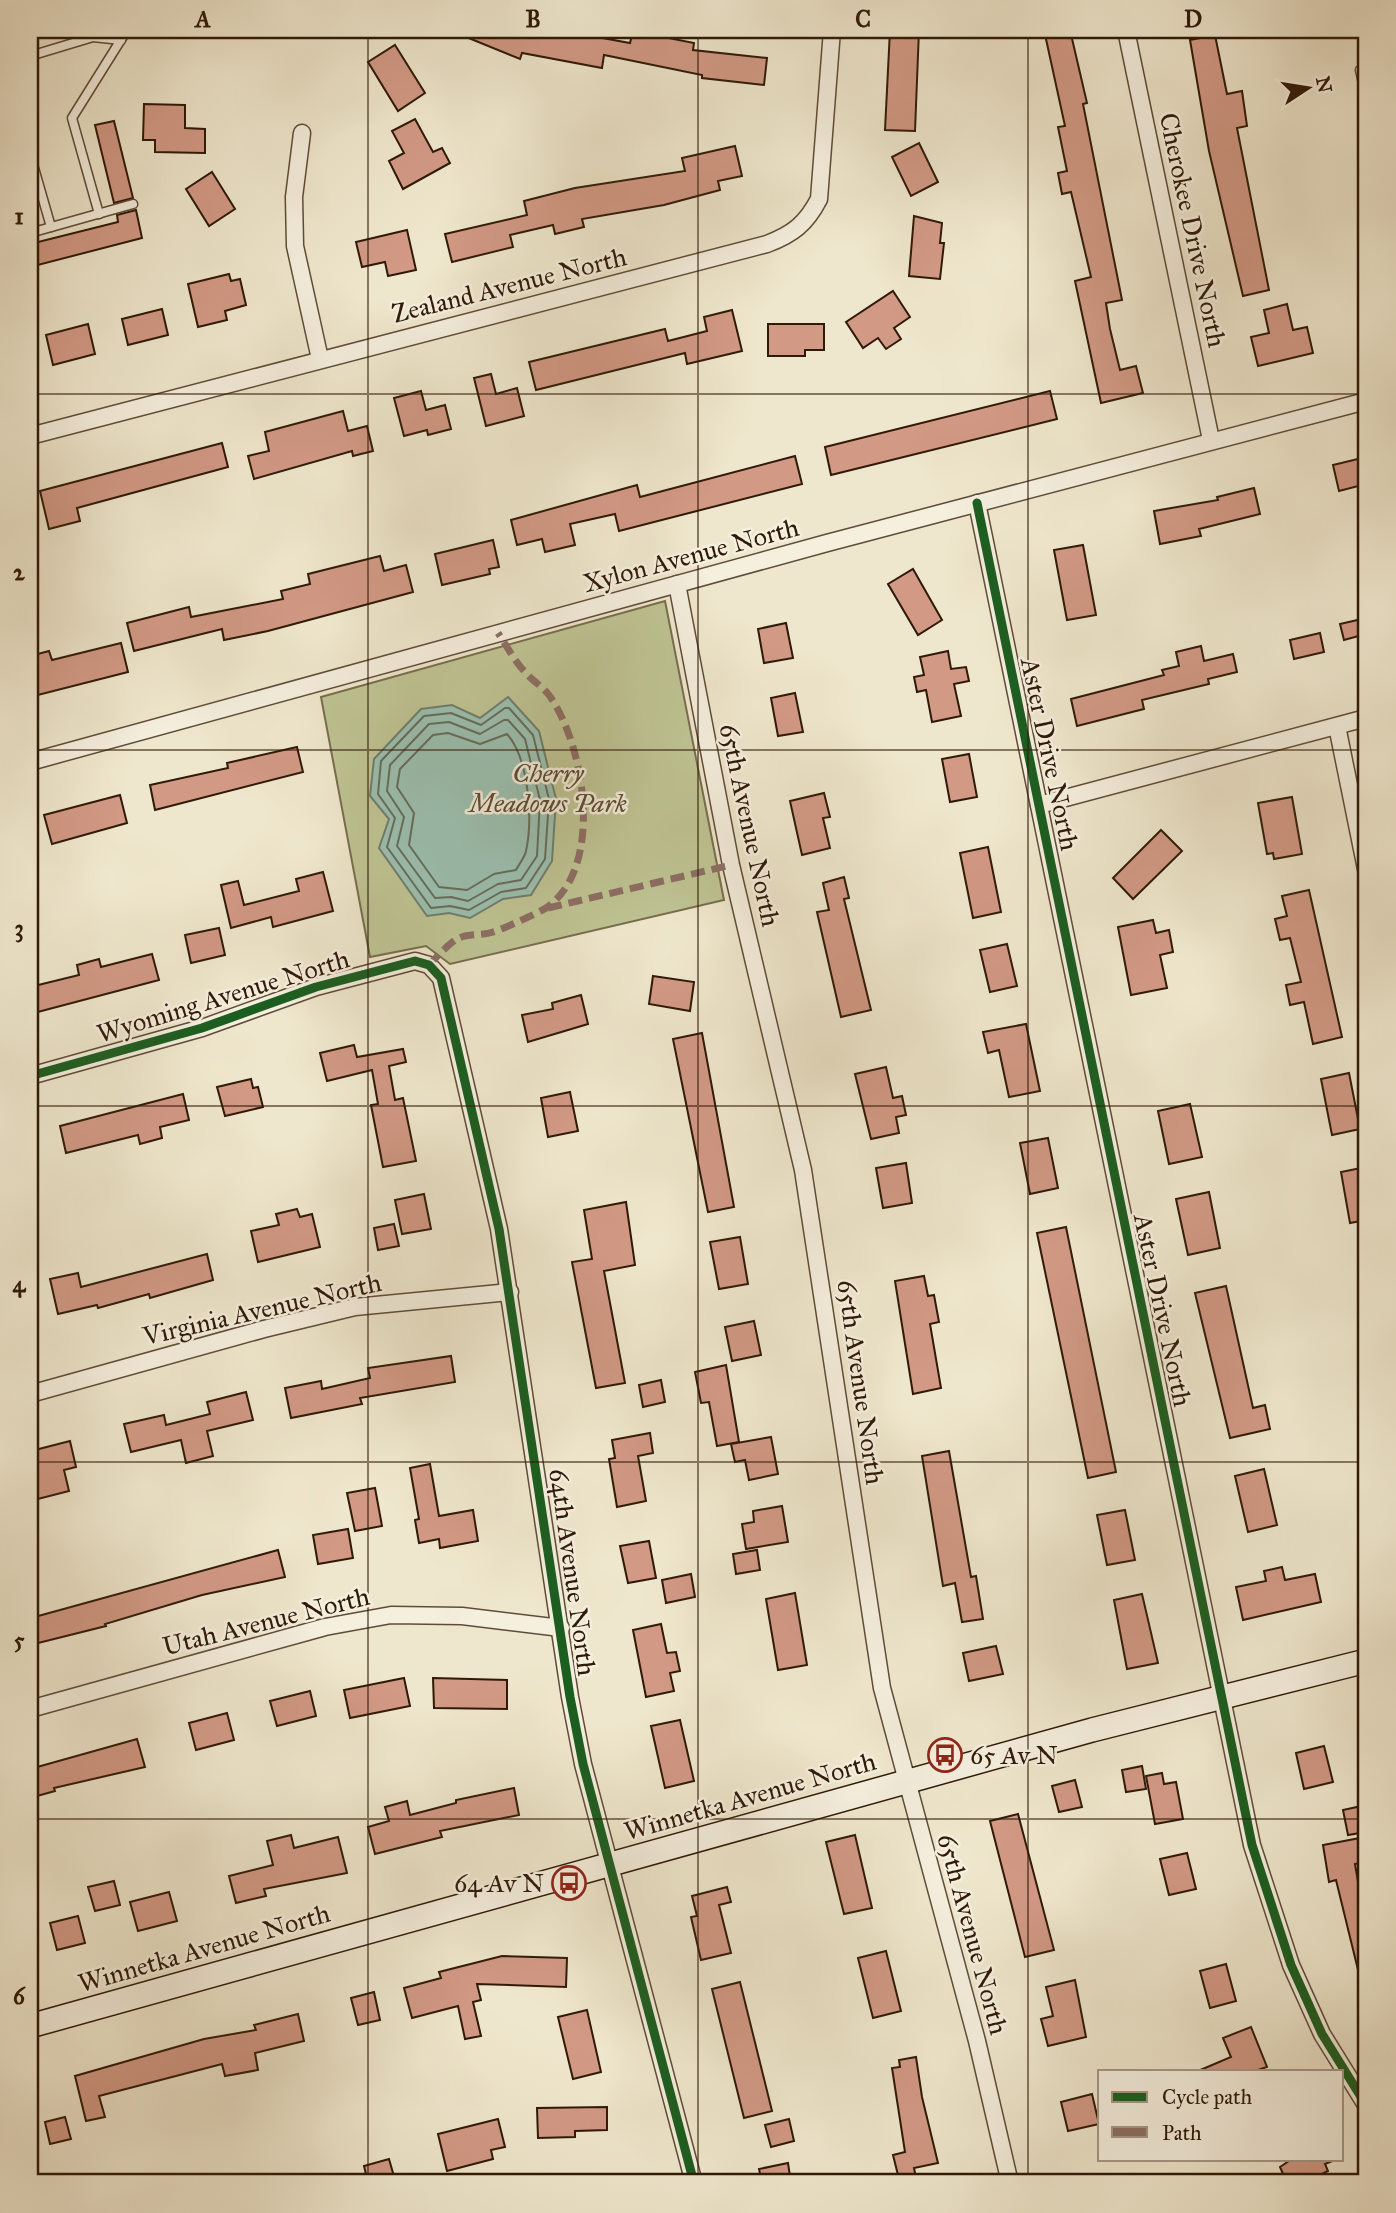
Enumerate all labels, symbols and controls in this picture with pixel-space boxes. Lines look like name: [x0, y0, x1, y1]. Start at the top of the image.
text: A: [193, 5, 211, 33]
text: B: [525, 5, 541, 33]
text: C: [855, 5, 871, 33]
text: D: [1184, 5, 1202, 33]
north arrow: [1274, 52, 1344, 122]
text: N: [1311, 74, 1337, 95]
street label: Cherokee Drive North: [1153, 110, 1234, 351]
text: 1: [14, 202, 24, 230]
street label: Zealand Avenue North: [388, 240, 630, 330]
street label: Xylon Avenue North: [580, 511, 803, 599]
text: 2: [13, 558, 25, 586]
street label: Aster Drive North: [1014, 654, 1086, 854]
street label: 65th Avenue North: [713, 721, 787, 930]
park label: Cherry Meadows Park: [466, 757, 627, 819]
text: 3: [14, 914, 24, 943]
street label: Wyoming Avenue North: [93, 942, 354, 1050]
street label: Aster Drive North: [1127, 1210, 1199, 1410]
street label: Virginia Avenue North: [139, 1266, 385, 1352]
text: 4: [13, 1270, 27, 1298]
street label: 65th Avenue North: [831, 1278, 891, 1487]
street label: 64th Avenue North: [543, 1466, 603, 1678]
street label: Utah Avenue North: [159, 1580, 373, 1662]
text: 5: [14, 1626, 25, 1654]
bus stop icon: 65 Av N: [926, 1736, 964, 1774]
place label: 65 Av N: [970, 1739, 1058, 1771]
street label: Winnetka Avenue North: [620, 1745, 880, 1847]
street label: 65th Avenue North: [931, 1830, 1015, 2038]
bus stop icon: 64 Av N: [550, 1864, 588, 1902]
place label: 64 Av N: [454, 1867, 544, 1899]
street label: Winnetka Avenue North: [74, 1897, 334, 1999]
text: 6: [13, 1982, 26, 2010]
legend: [1098, 2070, 1344, 2160]
text: Cycle path: [1162, 2084, 1253, 2110]
text: Path: [1162, 2120, 1202, 2146]

